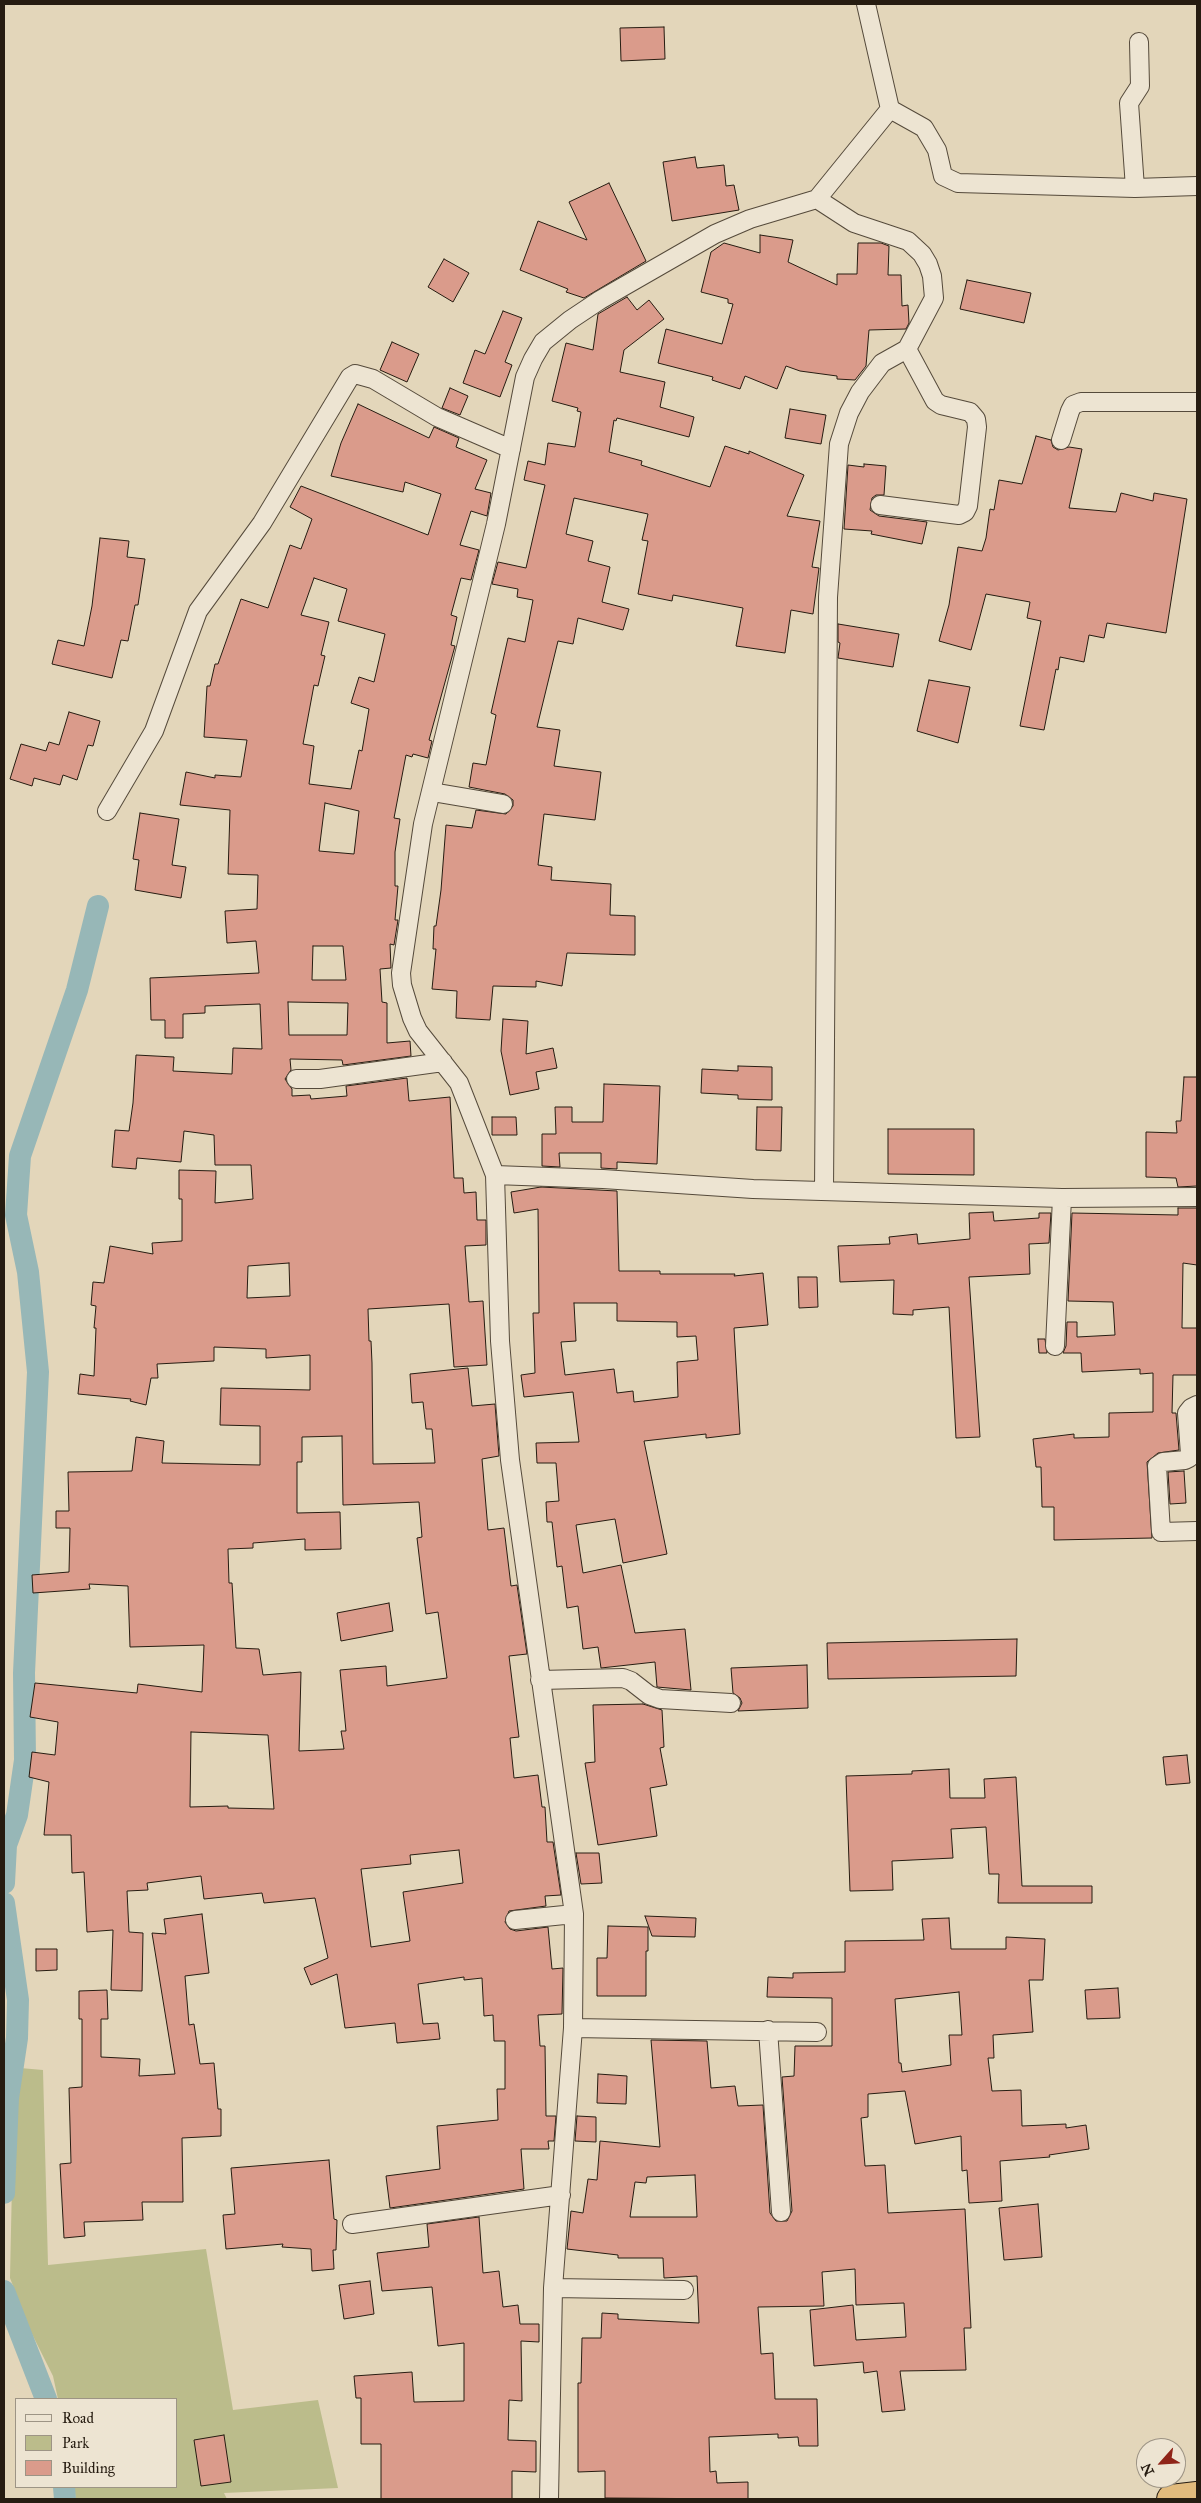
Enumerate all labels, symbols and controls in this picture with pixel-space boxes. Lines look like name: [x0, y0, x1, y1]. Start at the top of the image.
legend: [15, 2398, 178, 2488]
text: Road: [62, 2409, 94, 2427]
text: Park: [62, 2434, 89, 2452]
north arrow: [1136, 2438, 1186, 2488]
text: Building: [62, 2459, 115, 2477]
text: N: [1138, 2460, 1158, 2478]

